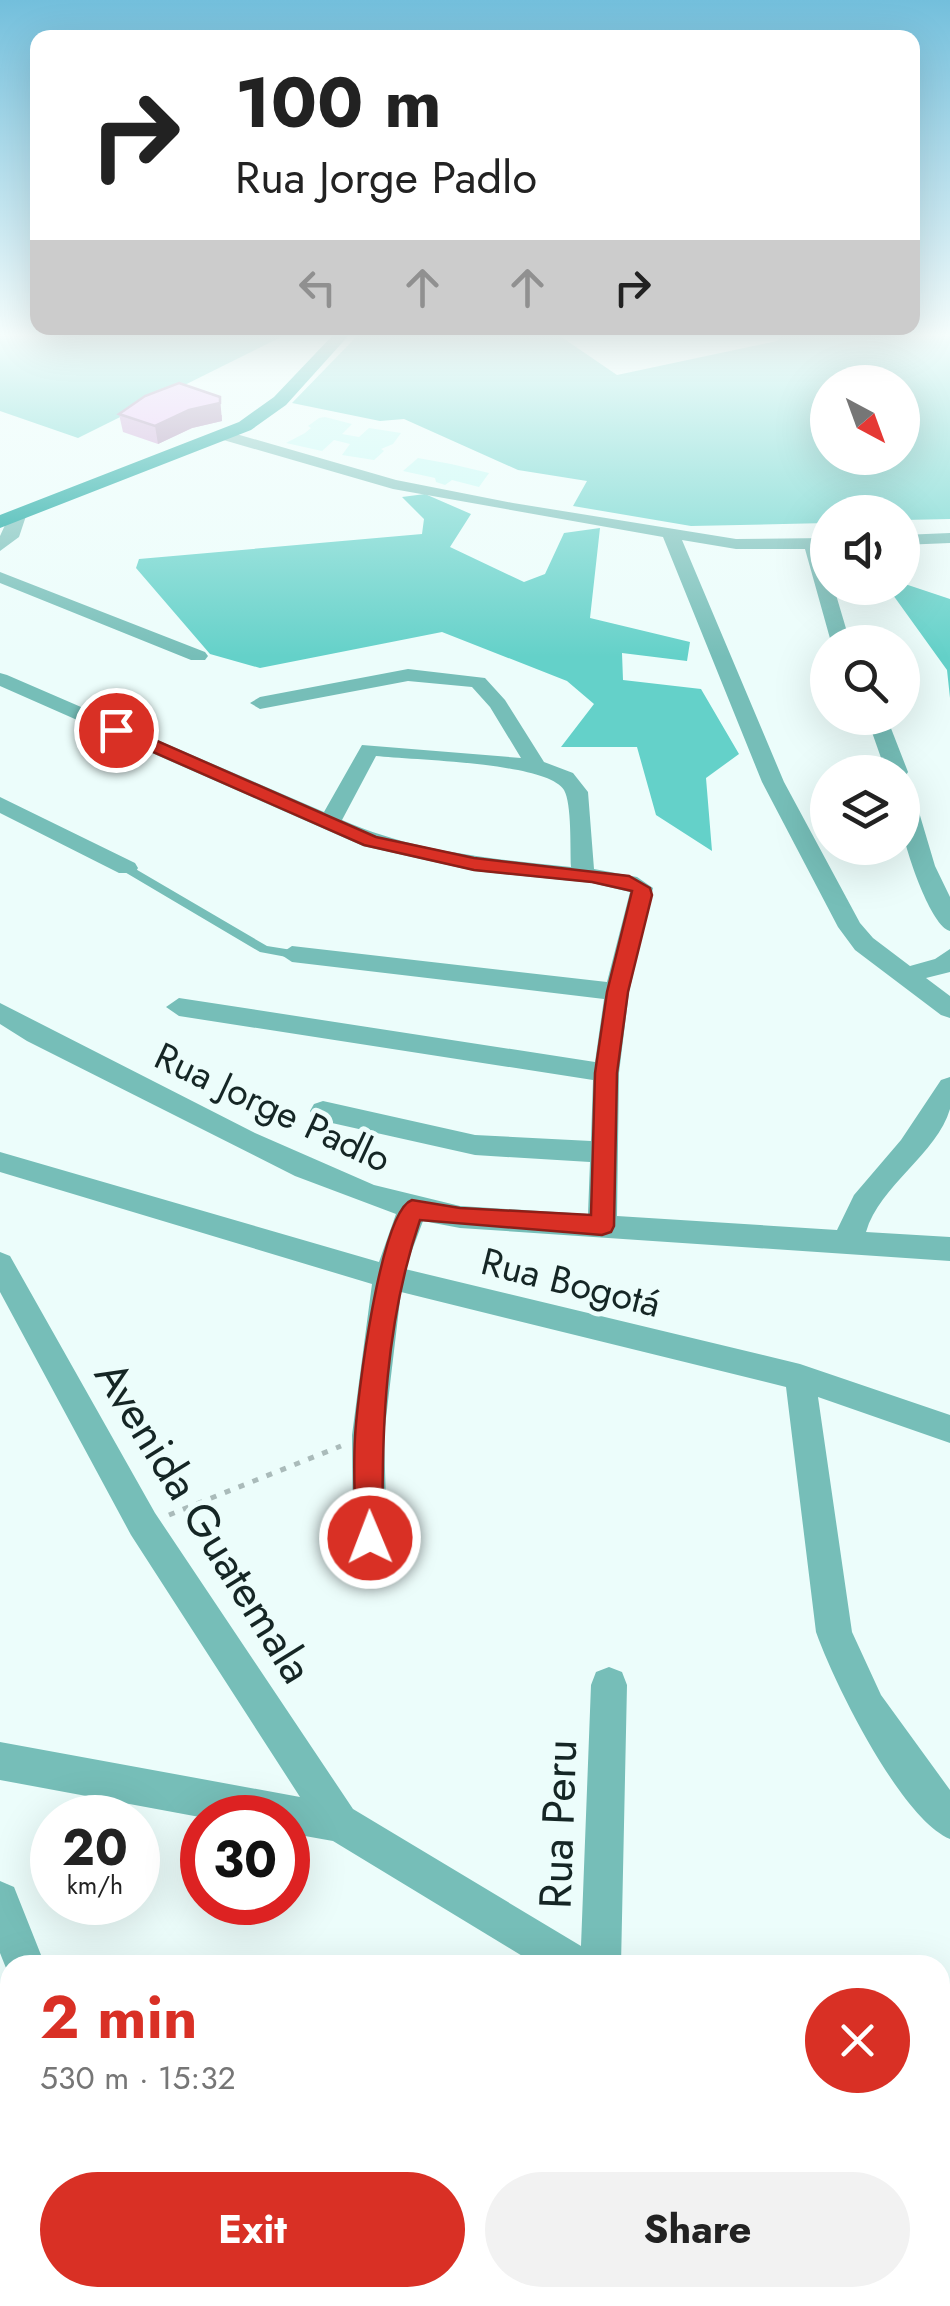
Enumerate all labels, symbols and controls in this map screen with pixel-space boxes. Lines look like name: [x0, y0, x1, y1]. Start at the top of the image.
text: 100 m: [235, 52, 442, 153]
icon: right: [70, 70, 200, 200]
text: Rua Jorge Padlo: [235, 145, 537, 210]
icon: left: [290, 260, 345, 315]
icon: ahead: [395, 260, 450, 315]
icon: ahead: [500, 260, 555, 315]
icon: right: [605, 260, 660, 315]
north arrow: [810, 365, 920, 475]
map controls: [810, 365, 920, 865]
button: sound: [810, 495, 920, 605]
button: search: [810, 625, 920, 735]
pin: [74, 688, 159, 773]
icon: arrive: [89, 703, 144, 758]
button: layers: [810, 755, 920, 865]
street label: Rua Jorge Padlo: [146, 1028, 400, 1186]
street label: Rua Bogotá: [476, 1233, 666, 1331]
street label: Avenida Guatemala: [79, 1348, 329, 1696]
position arrow: [318, 1486, 422, 1590]
street label: Rua Peru: [523, 1738, 593, 1910]
speed limit sign: 30: [180, 1795, 310, 1925]
text: 20: [62, 1811, 128, 1884]
text: km/h: [67, 1867, 123, 1903]
text: 2 min: [40, 1974, 198, 2061]
button: close: [805, 1988, 910, 2093]
text: 530 m · 15:32: [40, 2055, 236, 2101]
button: Exit: [40, 2172, 465, 2287]
button: Share: [485, 2172, 910, 2287]

